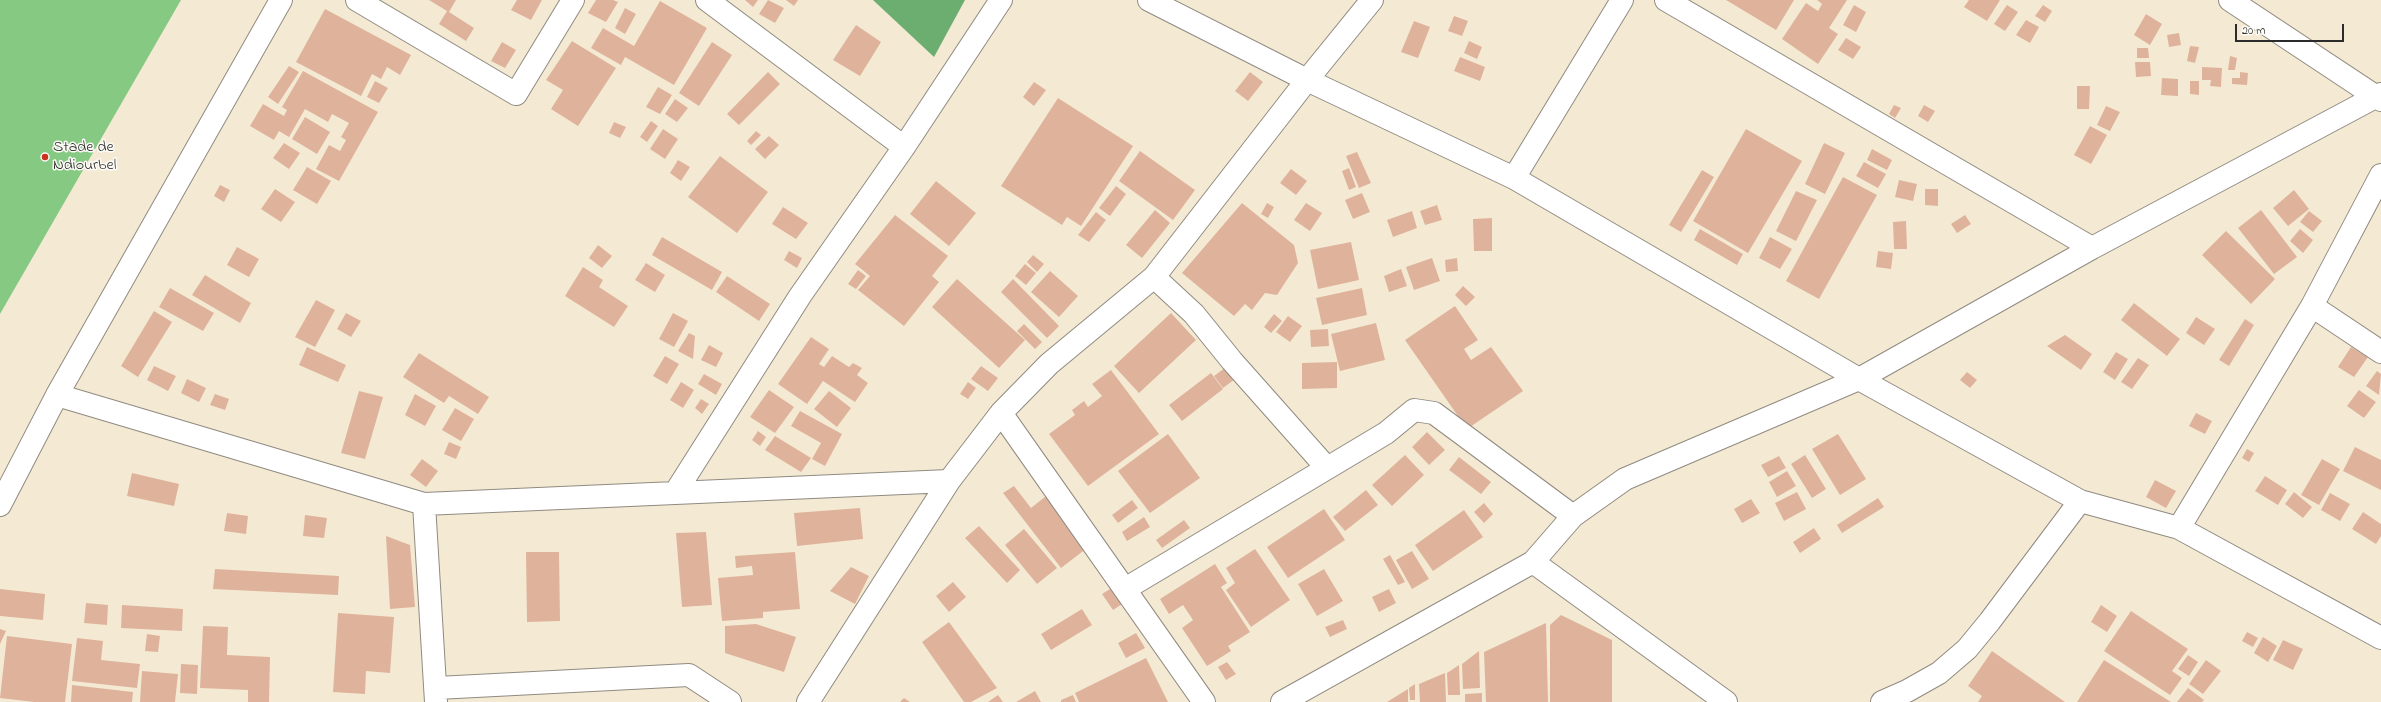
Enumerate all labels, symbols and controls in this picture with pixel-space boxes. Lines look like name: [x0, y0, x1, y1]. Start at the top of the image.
scale bar: [2237, 16, 2346, 42]
text: 20 m: [2242, 22, 2265, 40]
place label: Stade de Ndiourbel: [53, 138, 116, 176]
marker: Stade de Ndiourbel: [40, 152, 50, 162]

